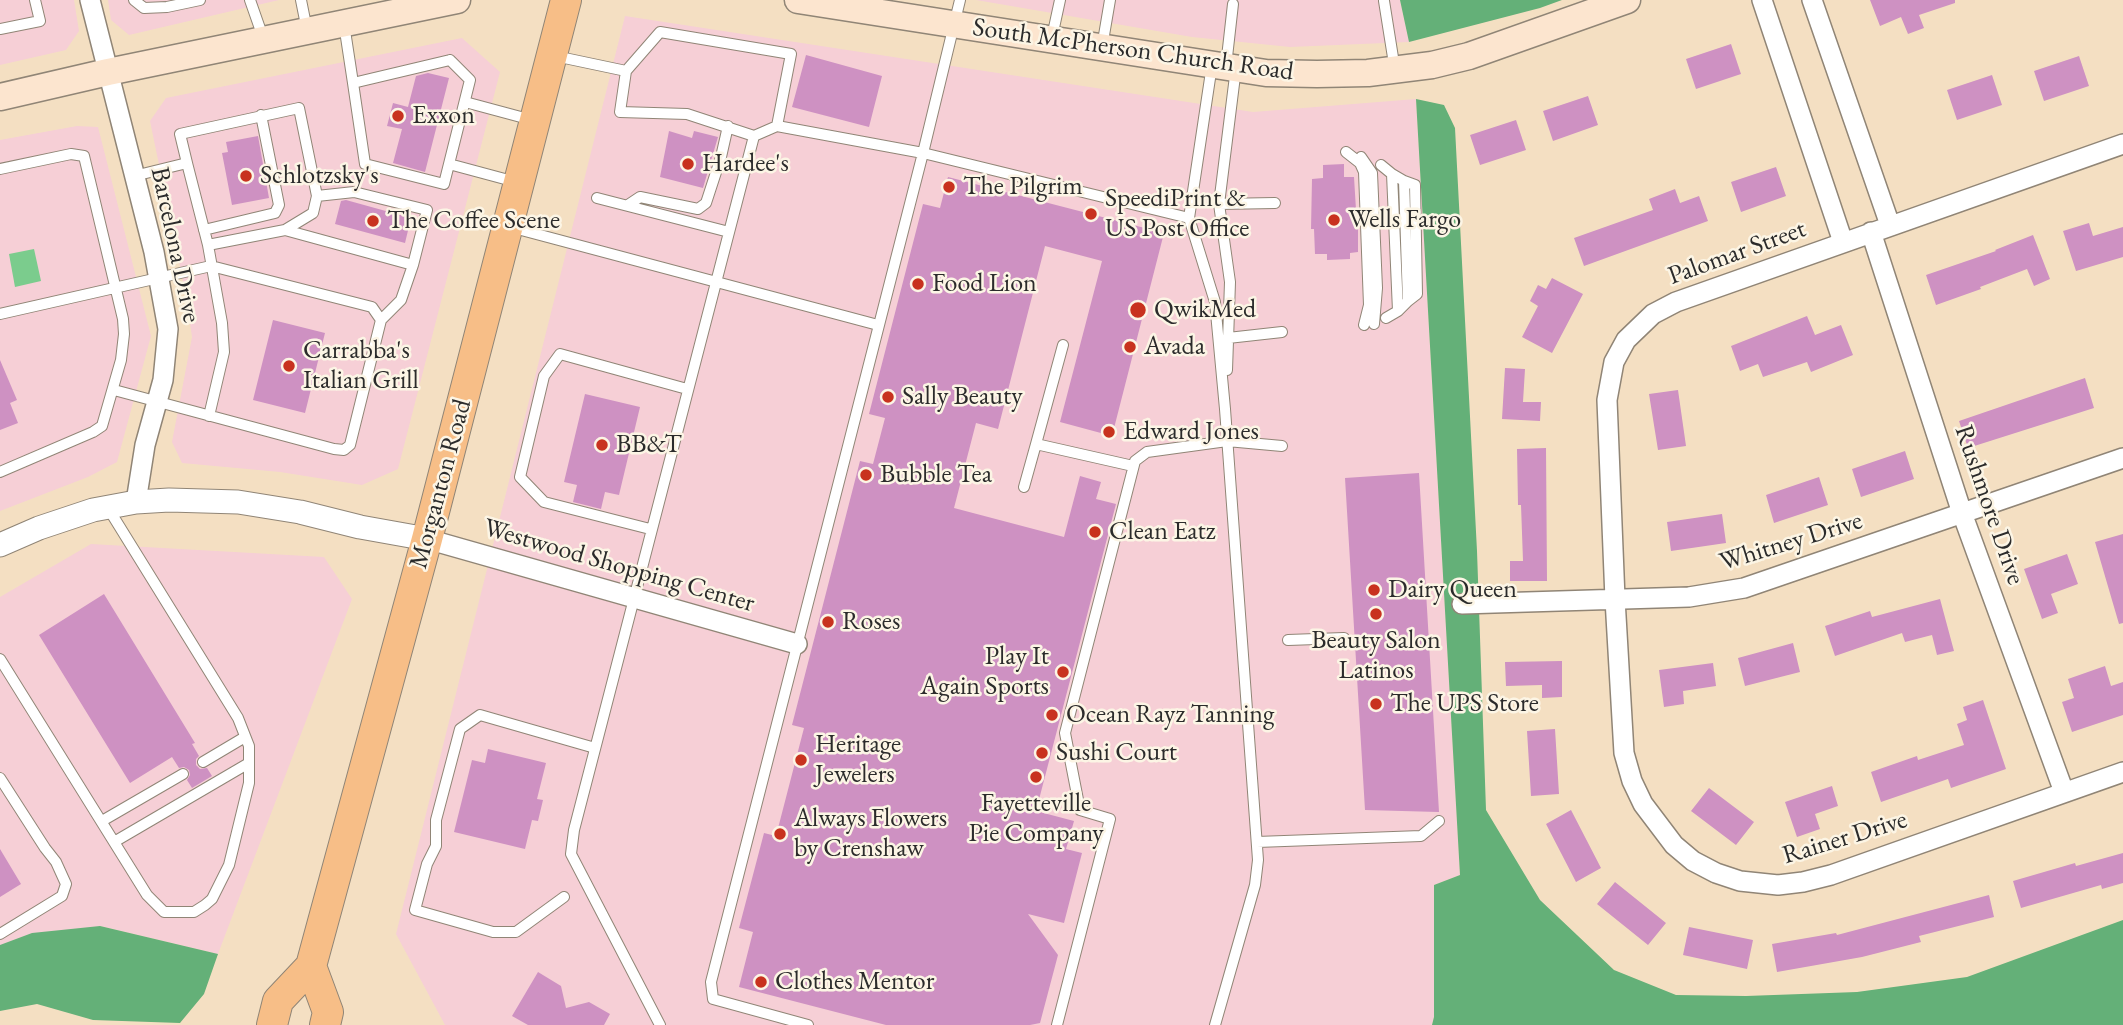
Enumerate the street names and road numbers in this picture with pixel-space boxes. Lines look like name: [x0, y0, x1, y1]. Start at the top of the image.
street label: South McPherson Church Road: [971, 12, 1295, 88]
street label: Barcelona Drive: [143, 164, 207, 326]
street label: Palomar Street: [1664, 214, 1810, 292]
street label: Morganton Road: [403, 396, 479, 572]
street label: Rushmore Drive: [1947, 421, 2031, 589]
street label: Whitney Drive: [1716, 505, 1866, 579]
street label: Westwood Shopping Center: [480, 512, 758, 620]
street label: Rainer Drive: [1779, 804, 1911, 872]

